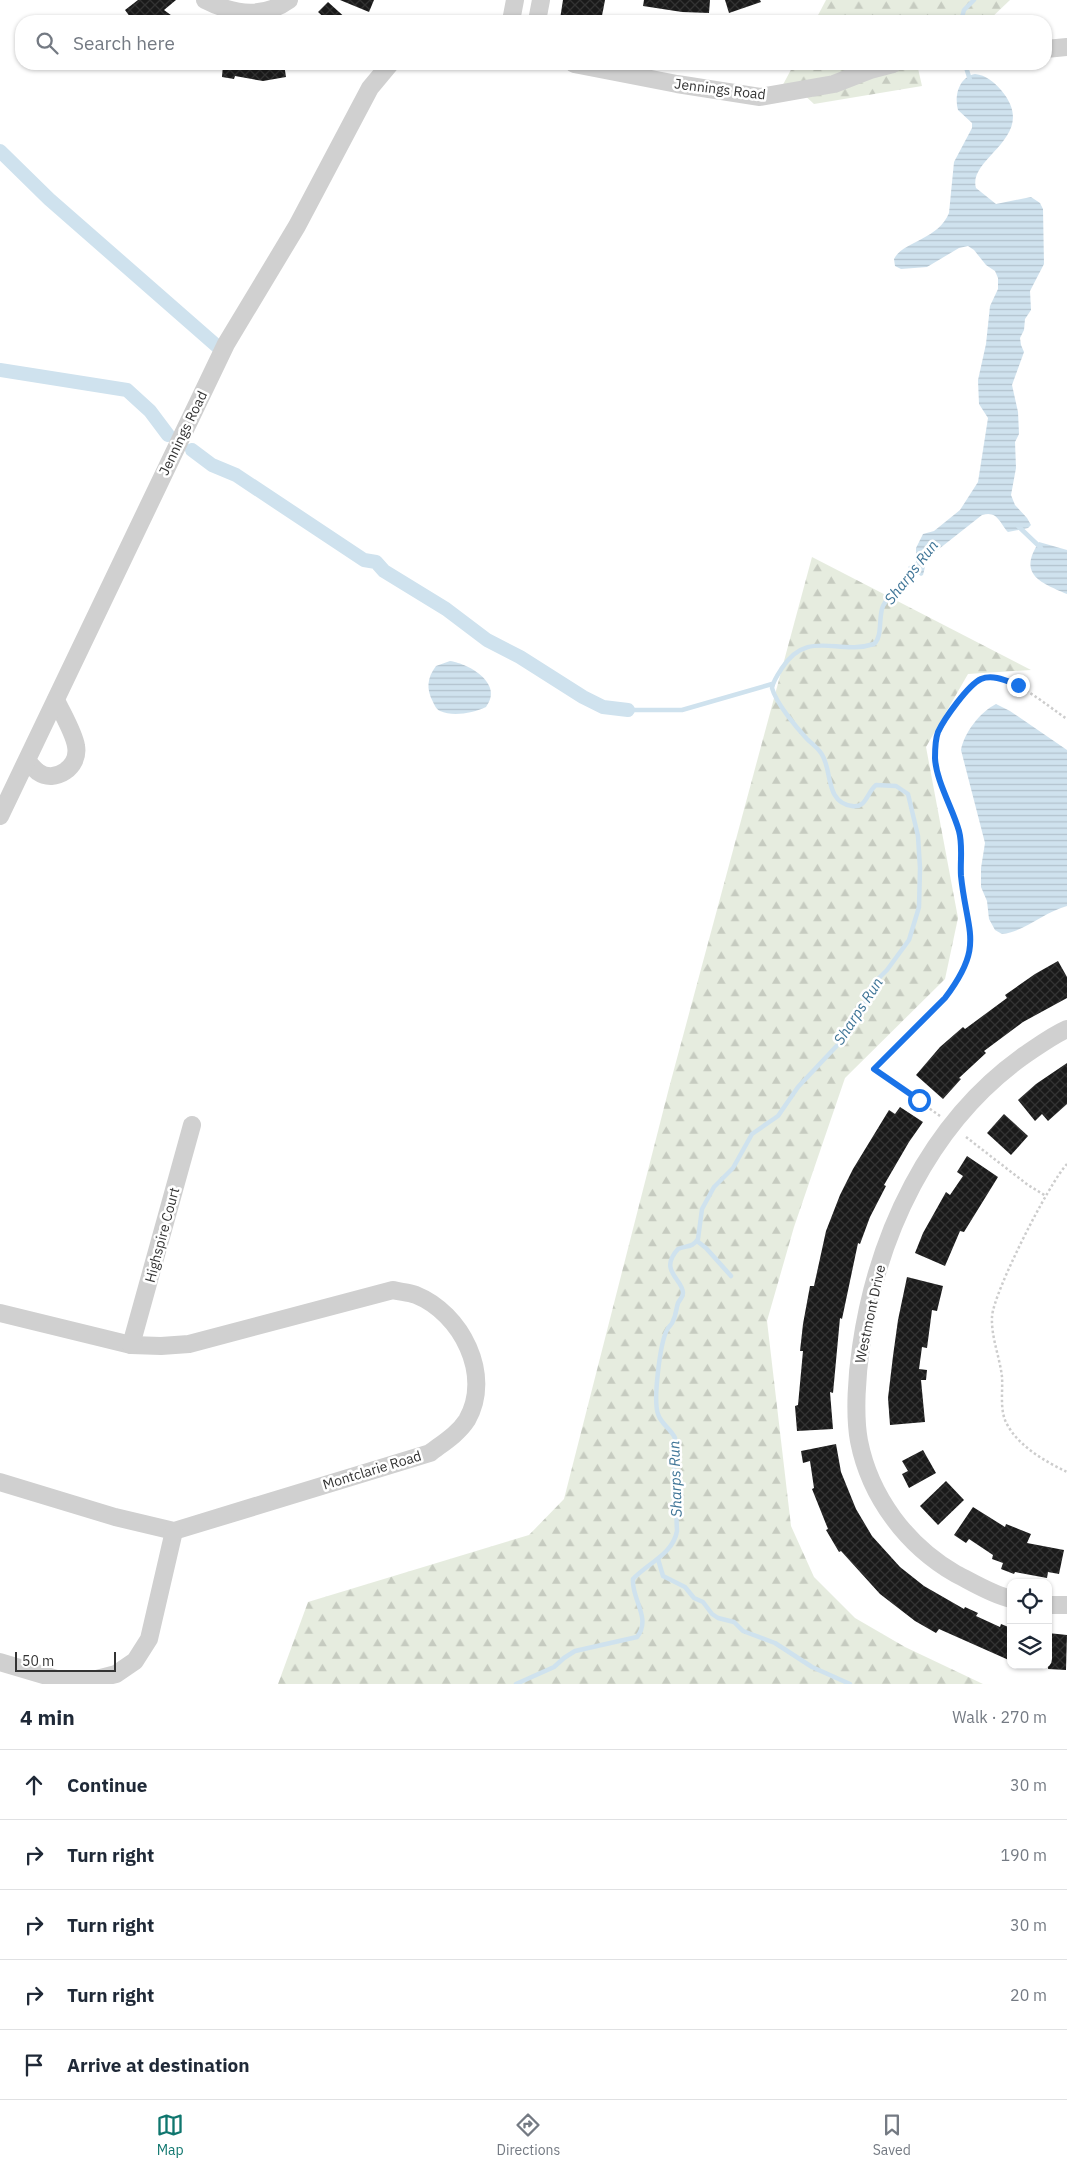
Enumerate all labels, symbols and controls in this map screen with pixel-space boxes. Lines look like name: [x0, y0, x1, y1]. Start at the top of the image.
search box: [15, 15, 1052, 70]
icon: search: [33, 29, 61, 57]
text: Search here: [73, 31, 175, 55]
street label: Jennings Road: [673, 74, 767, 104]
street label: Jennings Road: [155, 388, 211, 478]
water label: Sharps Run: [880, 536, 942, 608]
route end: [1007, 674, 1030, 697]
water label: Sharps Run: [829, 974, 887, 1048]
route start: [908, 1089, 931, 1112]
street label: Highspire Court: [141, 1185, 183, 1285]
street label: Westmont Drive: [851, 1263, 889, 1365]
water label: Sharps Run: [664, 1440, 686, 1518]
street label: Montclarie Road: [321, 1446, 423, 1494]
map controls: [1007, 1579, 1052, 1669]
button: locate: [1007, 1579, 1052, 1624]
button: layers: [1007, 1624, 1052, 1669]
scale bar: [15, 1649, 116, 1672]
text: 50 m: [22, 1652, 54, 1670]
text: 4 min: [20, 1703, 75, 1731]
text: Walk · 270 m: [952, 1707, 1047, 1727]
icon: ahead: [20, 1771, 48, 1799]
text: Continue: [67, 1773, 147, 1797]
text: 30 m: [1010, 1775, 1047, 1795]
icon: right: [20, 1841, 48, 1869]
text: Turn right: [67, 1843, 154, 1867]
text: 190 m: [1000, 1845, 1047, 1865]
icon: right: [20, 1911, 48, 1939]
text: Turn right: [67, 1913, 154, 1937]
text: 30 m: [1010, 1915, 1047, 1935]
icon: right: [20, 1981, 48, 2009]
text: Turn right: [67, 1983, 154, 2007]
text: 20 m: [1010, 1985, 1047, 2005]
icon: arrive: [20, 2051, 48, 2079]
text: Arrive at destination: [67, 2053, 250, 2077]
tab: Map: [156, 2111, 184, 2159]
tab: Directions: [497, 2111, 560, 2159]
tab: Saved: [873, 2111, 911, 2159]

